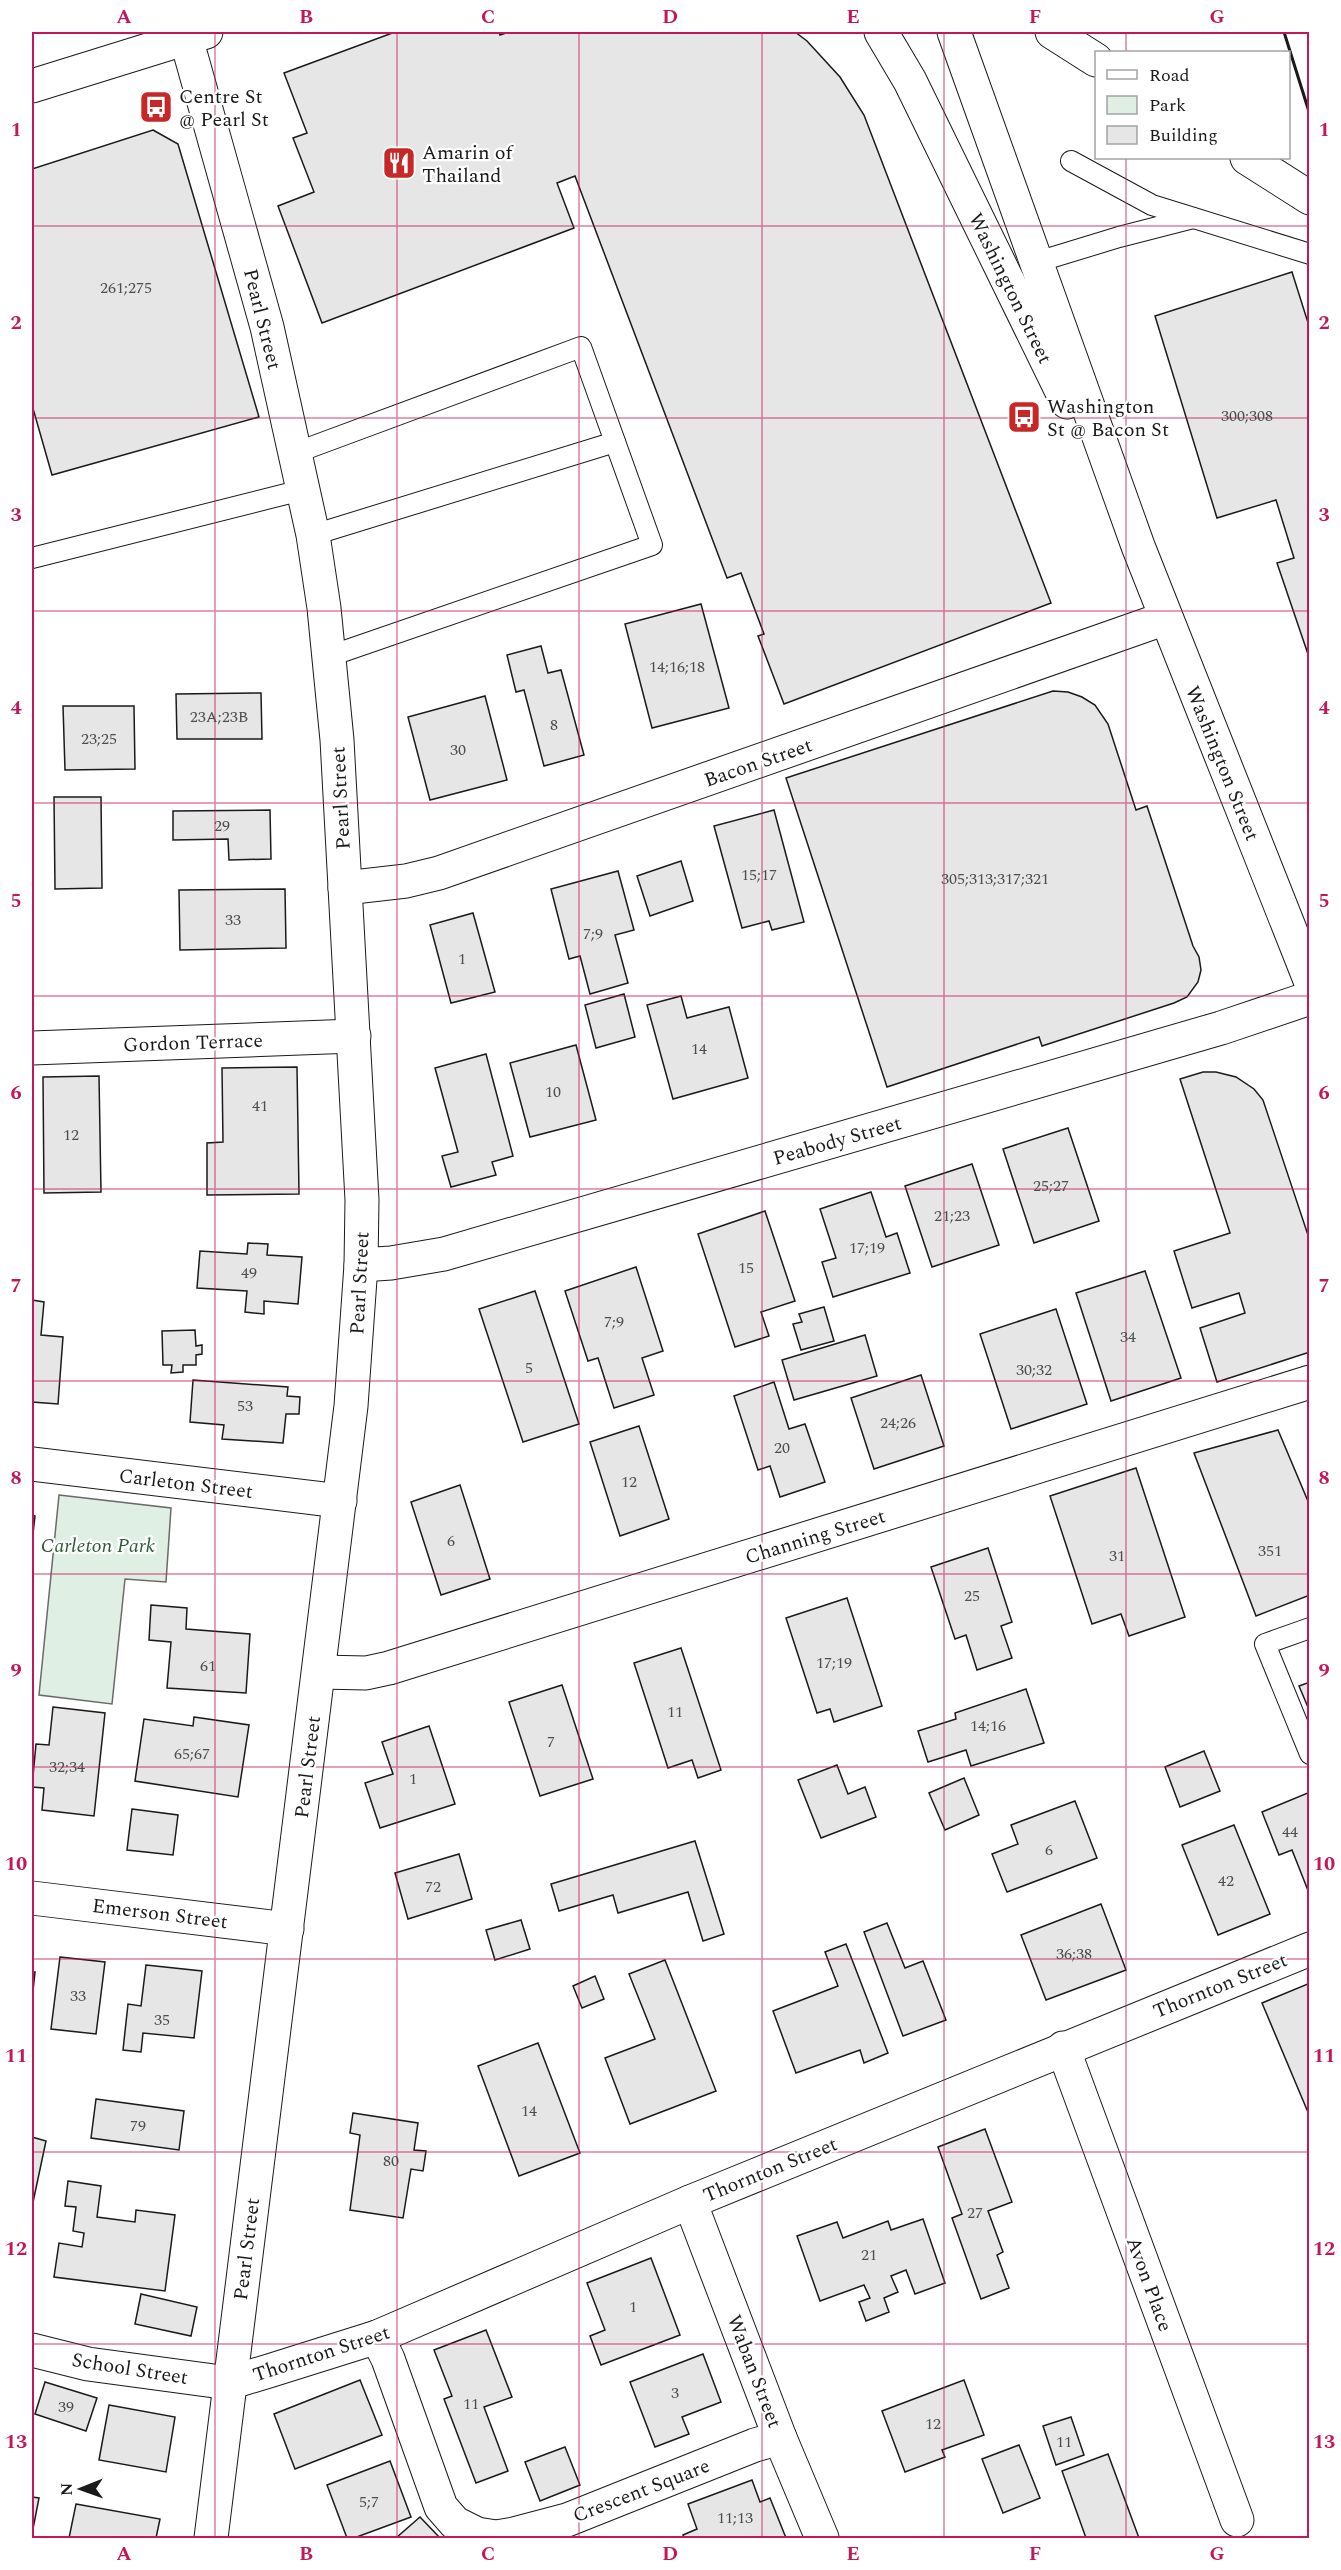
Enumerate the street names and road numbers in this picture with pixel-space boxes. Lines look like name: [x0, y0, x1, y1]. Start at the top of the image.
street label: Washington Street: [960, 208, 1060, 369]
street label: Pearl Street: [235, 266, 289, 373]
street label: Washington Street: [1177, 681, 1267, 845]
street label: Bacon Street: [700, 730, 816, 795]
street label: Pearl Street: [323, 746, 359, 850]
street label: Gordon Terrace: [123, 1026, 264, 1060]
street label: Peabody Street: [770, 1108, 905, 1174]
street label: Pearl Street: [342, 1231, 378, 1335]
street label: Carleton Street: [117, 1461, 255, 1507]
street label: Channing Street: [741, 1501, 889, 1573]
street label: Pearl Street: [287, 1714, 329, 1820]
street label: Emerson Street: [90, 1891, 229, 1937]
street label: Thornton Street: [1149, 1945, 1292, 2027]
street label: Thornton Street: [699, 2129, 842, 2211]
street label: Pearl Street: [226, 2196, 268, 2302]
street label: Avon Place: [1118, 2233, 1180, 2336]
street label: Waban Street: [719, 2310, 789, 2432]
street label: Thornton Street: [249, 2318, 394, 2390]
street label: School Street: [70, 2345, 190, 2393]
street label: Crescent Square: [569, 2451, 714, 2531]

